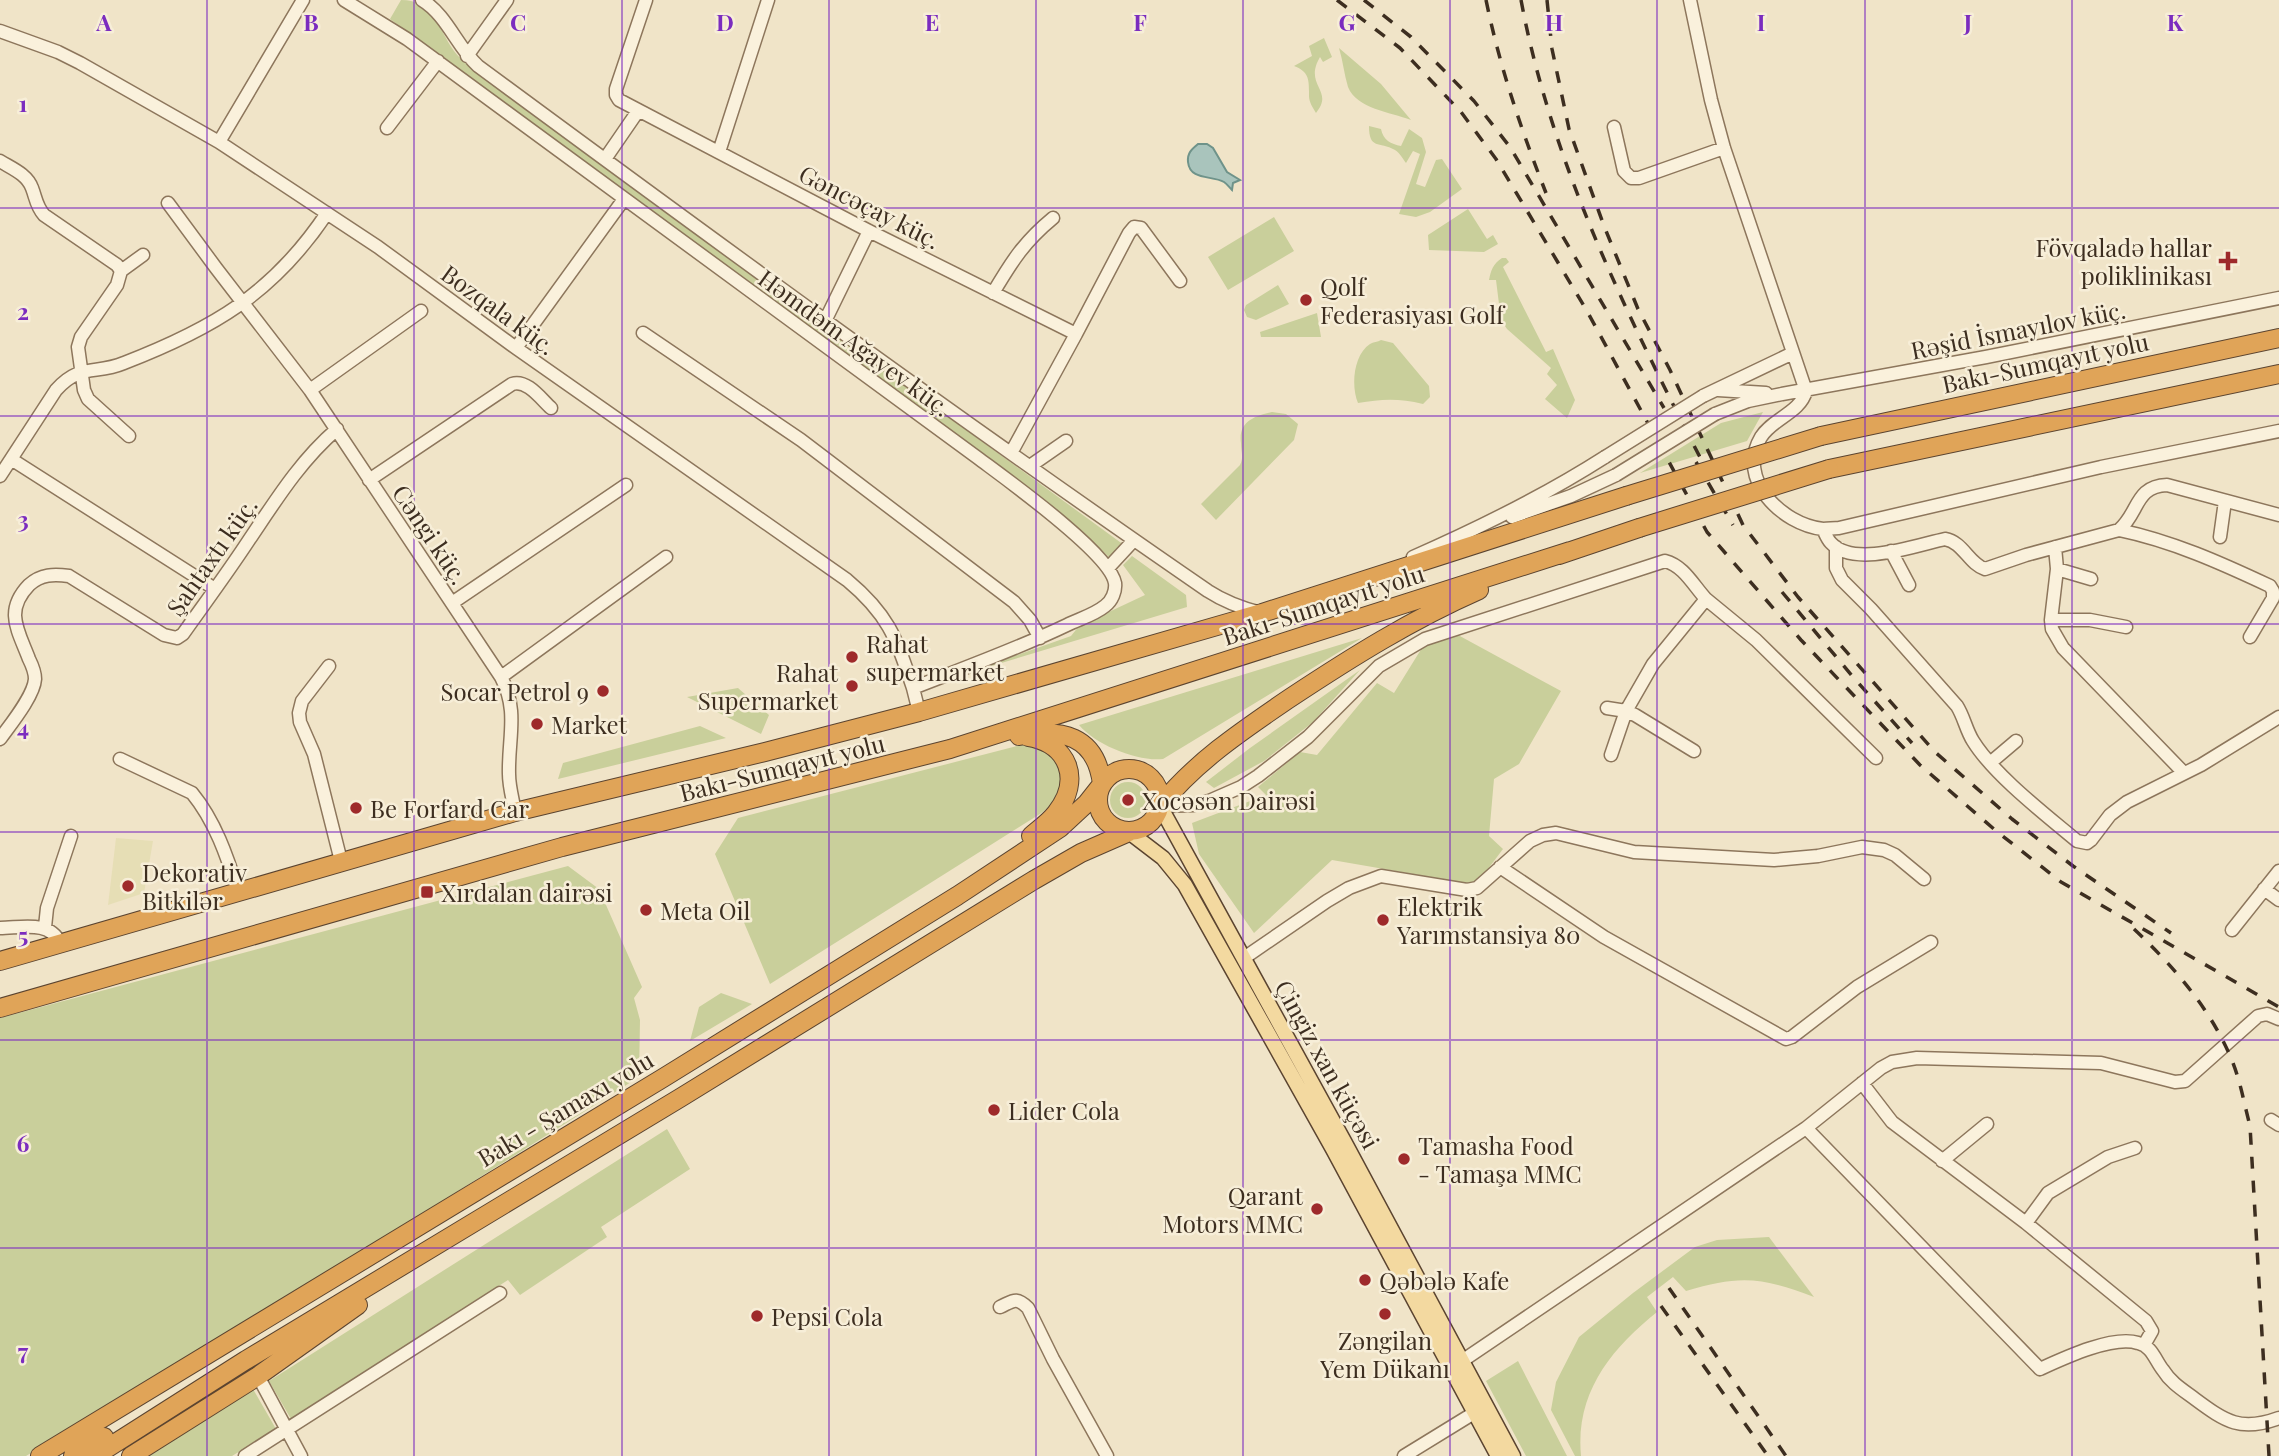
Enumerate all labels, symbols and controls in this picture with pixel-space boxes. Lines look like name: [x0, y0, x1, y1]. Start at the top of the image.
text: A: [95, 6, 112, 37]
text: B: [303, 6, 319, 37]
text: C: [510, 6, 526, 37]
text: D: [716, 6, 734, 37]
text: E: [925, 6, 939, 37]
text: F: [1133, 6, 1147, 37]
text: G: [1339, 6, 1356, 37]
text: H: [1545, 6, 1563, 37]
text: I: [1757, 6, 1765, 37]
text: J: [1963, 6, 1972, 37]
text: K: [2167, 6, 2184, 37]
text: 1: [19, 87, 28, 118]
street label: Gəncəçay küç.: [794, 157, 946, 255]
place label: Fövqaladə hallar poliklinikası: [2035, 231, 2212, 291]
marker: Fövqaladə hallar poliklinikası: [2218, 251, 2238, 271]
street label: Bozqala küç.: [436, 257, 562, 361]
street label: Həmdəm Ağayev küç.: [752, 261, 958, 423]
place label: Qolf Federasiyası Golf: [1320, 270, 1506, 330]
marker: Qolf Federasiyası Golf: [1298, 292, 1314, 308]
street label: Rəşid İsmayılov küç.: [1908, 292, 2128, 366]
text: 2: [17, 295, 29, 326]
street label: Bakı-Sumqayıt yolu: [1939, 324, 2151, 400]
street label: Cəngi küç.: [386, 478, 476, 590]
street label: Şahtaxtı küç.: [158, 490, 264, 622]
text: 3: [17, 503, 29, 534]
street label: Bakı-Sumqayıt yolu: [1218, 556, 1428, 652]
place label: Rahat supermarket: [866, 627, 1005, 687]
marker: Rahat supermarket: [844, 649, 860, 665]
place label: Rahat Supermarket: [698, 656, 838, 716]
place label: Socar Petrol 9: [441, 675, 589, 707]
marker: Rahat Supermarket: [844, 678, 860, 694]
marker: Socar Petrol 9: [595, 683, 611, 699]
place label: Market: [551, 708, 628, 740]
text: 4: [17, 711, 29, 742]
marker: Market: [529, 716, 545, 732]
street label: Bakı-Sumqayıt yolu: [676, 726, 888, 808]
place label: Xocəsən Dairəsi: [1142, 784, 1316, 816]
place label: Be Forfard Car: [370, 792, 529, 824]
marker: Xocəsən Dairəsi: [1120, 792, 1136, 808]
marker: Be Forfard Car: [348, 800, 364, 816]
place label: Dekorativ Bitkilər: [142, 856, 247, 916]
place label: Xırdalan dairəsi: [441, 876, 612, 908]
marker: Dekorativ Bitkilər: [120, 878, 136, 894]
marker: Xırdalan dairəsi: [419, 884, 435, 900]
place label: Elektrik Yarımstansiya 80: [1396, 890, 1580, 950]
place label: Meta Oil: [660, 894, 751, 926]
marker: Meta Oil: [638, 902, 654, 918]
marker: Elektrik Yarımstansiya 80: [1375, 912, 1391, 928]
text: 5: [18, 919, 28, 950]
street label: Çingiz xan küçəsi: [1268, 974, 1388, 1154]
street label: Bakı - Şamaxı yolu: [471, 1043, 659, 1173]
place label: Lider Cola: [1008, 1094, 1120, 1126]
marker: Lider Cola: [986, 1102, 1002, 1118]
text: 6: [17, 1127, 30, 1158]
place label: Tamasha Food - Tamaşa MMC: [1418, 1129, 1582, 1189]
marker: Tamasha Food - Tamaşa MMC: [1396, 1151, 1412, 1167]
place label: Qarant Motors MMC: [1162, 1179, 1303, 1239]
marker: Qarant Motors MMC: [1309, 1201, 1325, 1217]
place label: Qəbələ Kafe: [1379, 1264, 1509, 1296]
marker: Qəbələ Kafe: [1357, 1272, 1373, 1288]
place label: Pepsi Cola: [771, 1300, 883, 1332]
marker: Zəngilan Yem Dükanı: [1377, 1306, 1393, 1322]
marker: Pepsi Cola: [749, 1308, 765, 1324]
place label: Zəngilan Yem Dükanı: [1319, 1324, 1450, 1384]
text: 7: [18, 1335, 29, 1366]

